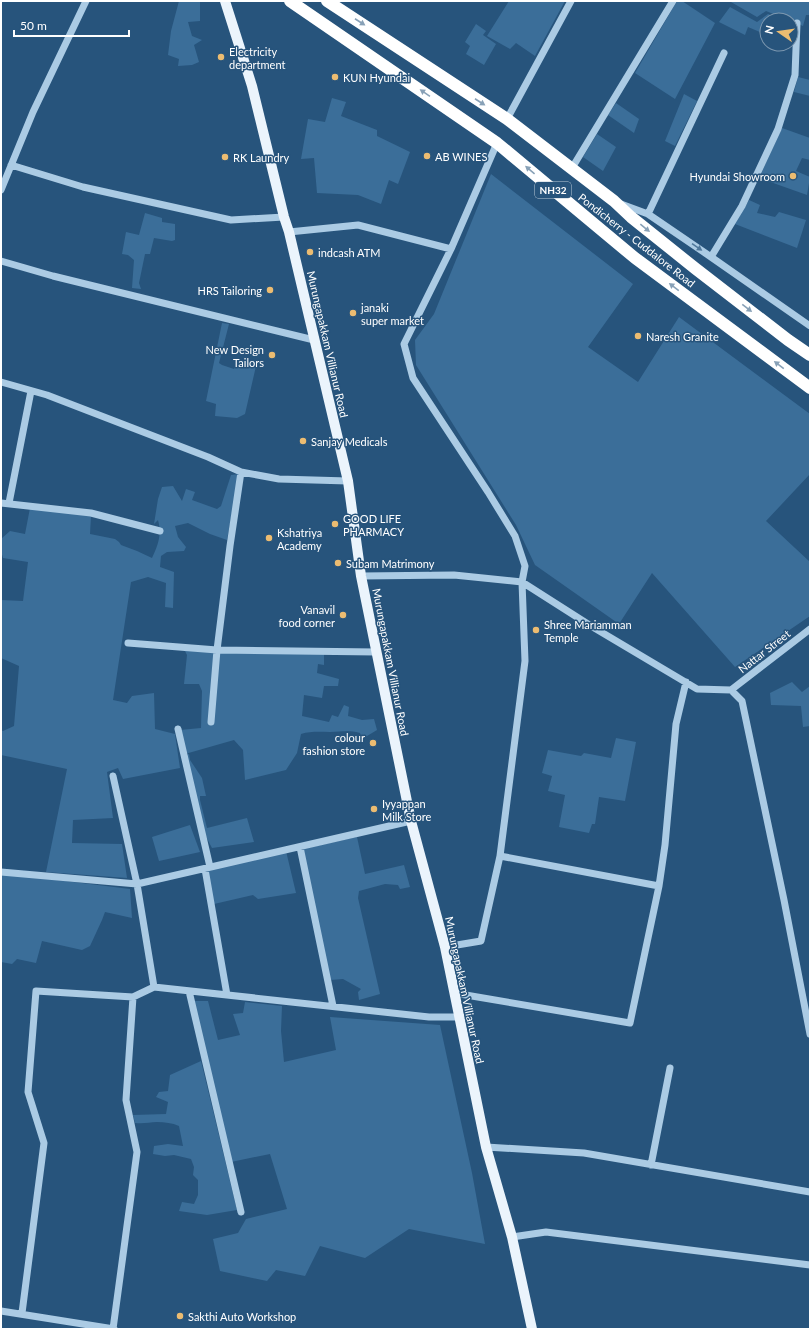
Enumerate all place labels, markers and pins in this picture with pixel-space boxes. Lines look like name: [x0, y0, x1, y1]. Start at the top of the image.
place label: Electricity department: [229, 45, 285, 71]
marker: Electricity department: [216, 52, 226, 62]
place label: KUN Hyundai: [343, 71, 410, 84]
marker: KUN Hyundai: [330, 72, 340, 82]
place label: AB WINES: [435, 150, 487, 163]
place label: RK Laundry: [233, 151, 290, 164]
marker: AB WINES: [422, 151, 432, 161]
marker: RK Laundry: [220, 152, 230, 162]
place label: Hyundai Showroom: [690, 170, 785, 183]
marker: Hyundai Showroom: [788, 171, 798, 181]
place label: indcash ATM: [318, 246, 380, 259]
marker: indcash ATM: [305, 247, 315, 257]
place label: HRS Tailoring: [198, 284, 262, 297]
marker: HRS Tailoring: [265, 285, 275, 295]
place label: janaki super market: [360, 301, 424, 327]
marker: janaki super market: [348, 308, 358, 318]
place label: Naresh Granite: [646, 330, 719, 343]
marker: Naresh Granite: [633, 331, 643, 341]
place label: New Design Tailors: [205, 343, 264, 369]
marker: New Design Tailors: [267, 350, 277, 360]
place label: Sanjay Medicals: [311, 435, 388, 448]
marker: Sanjay Medicals: [298, 436, 308, 446]
place label: GOOD LIFE PHARMACY: [343, 512, 404, 538]
marker: GOOD LIFE PHARMACY: [330, 519, 340, 529]
place label: Kshatriya Academy: [277, 526, 322, 552]
marker: Kshatriya Academy: [264, 533, 274, 543]
place label: Subam Matrimony: [346, 557, 435, 570]
marker: Subam Matrimony: [333, 558, 343, 568]
place label: Vanavil food corner: [279, 603, 335, 629]
marker: Vanavil food corner: [338, 610, 348, 620]
place label: Shree Mariamman Temple: [544, 618, 632, 644]
marker: Shree Mariamman Temple: [531, 625, 541, 635]
place label: colour fashion store: [302, 731, 365, 757]
marker: colour fashion store: [368, 738, 378, 748]
place label: Iyyappan Milk Store: [382, 797, 431, 823]
marker: Iyyappan Milk Store: [369, 804, 379, 814]
place label: Sakthi Auto Workshop: [188, 1310, 296, 1323]
marker: Sakthi Auto Workshop: [175, 1311, 185, 1321]

